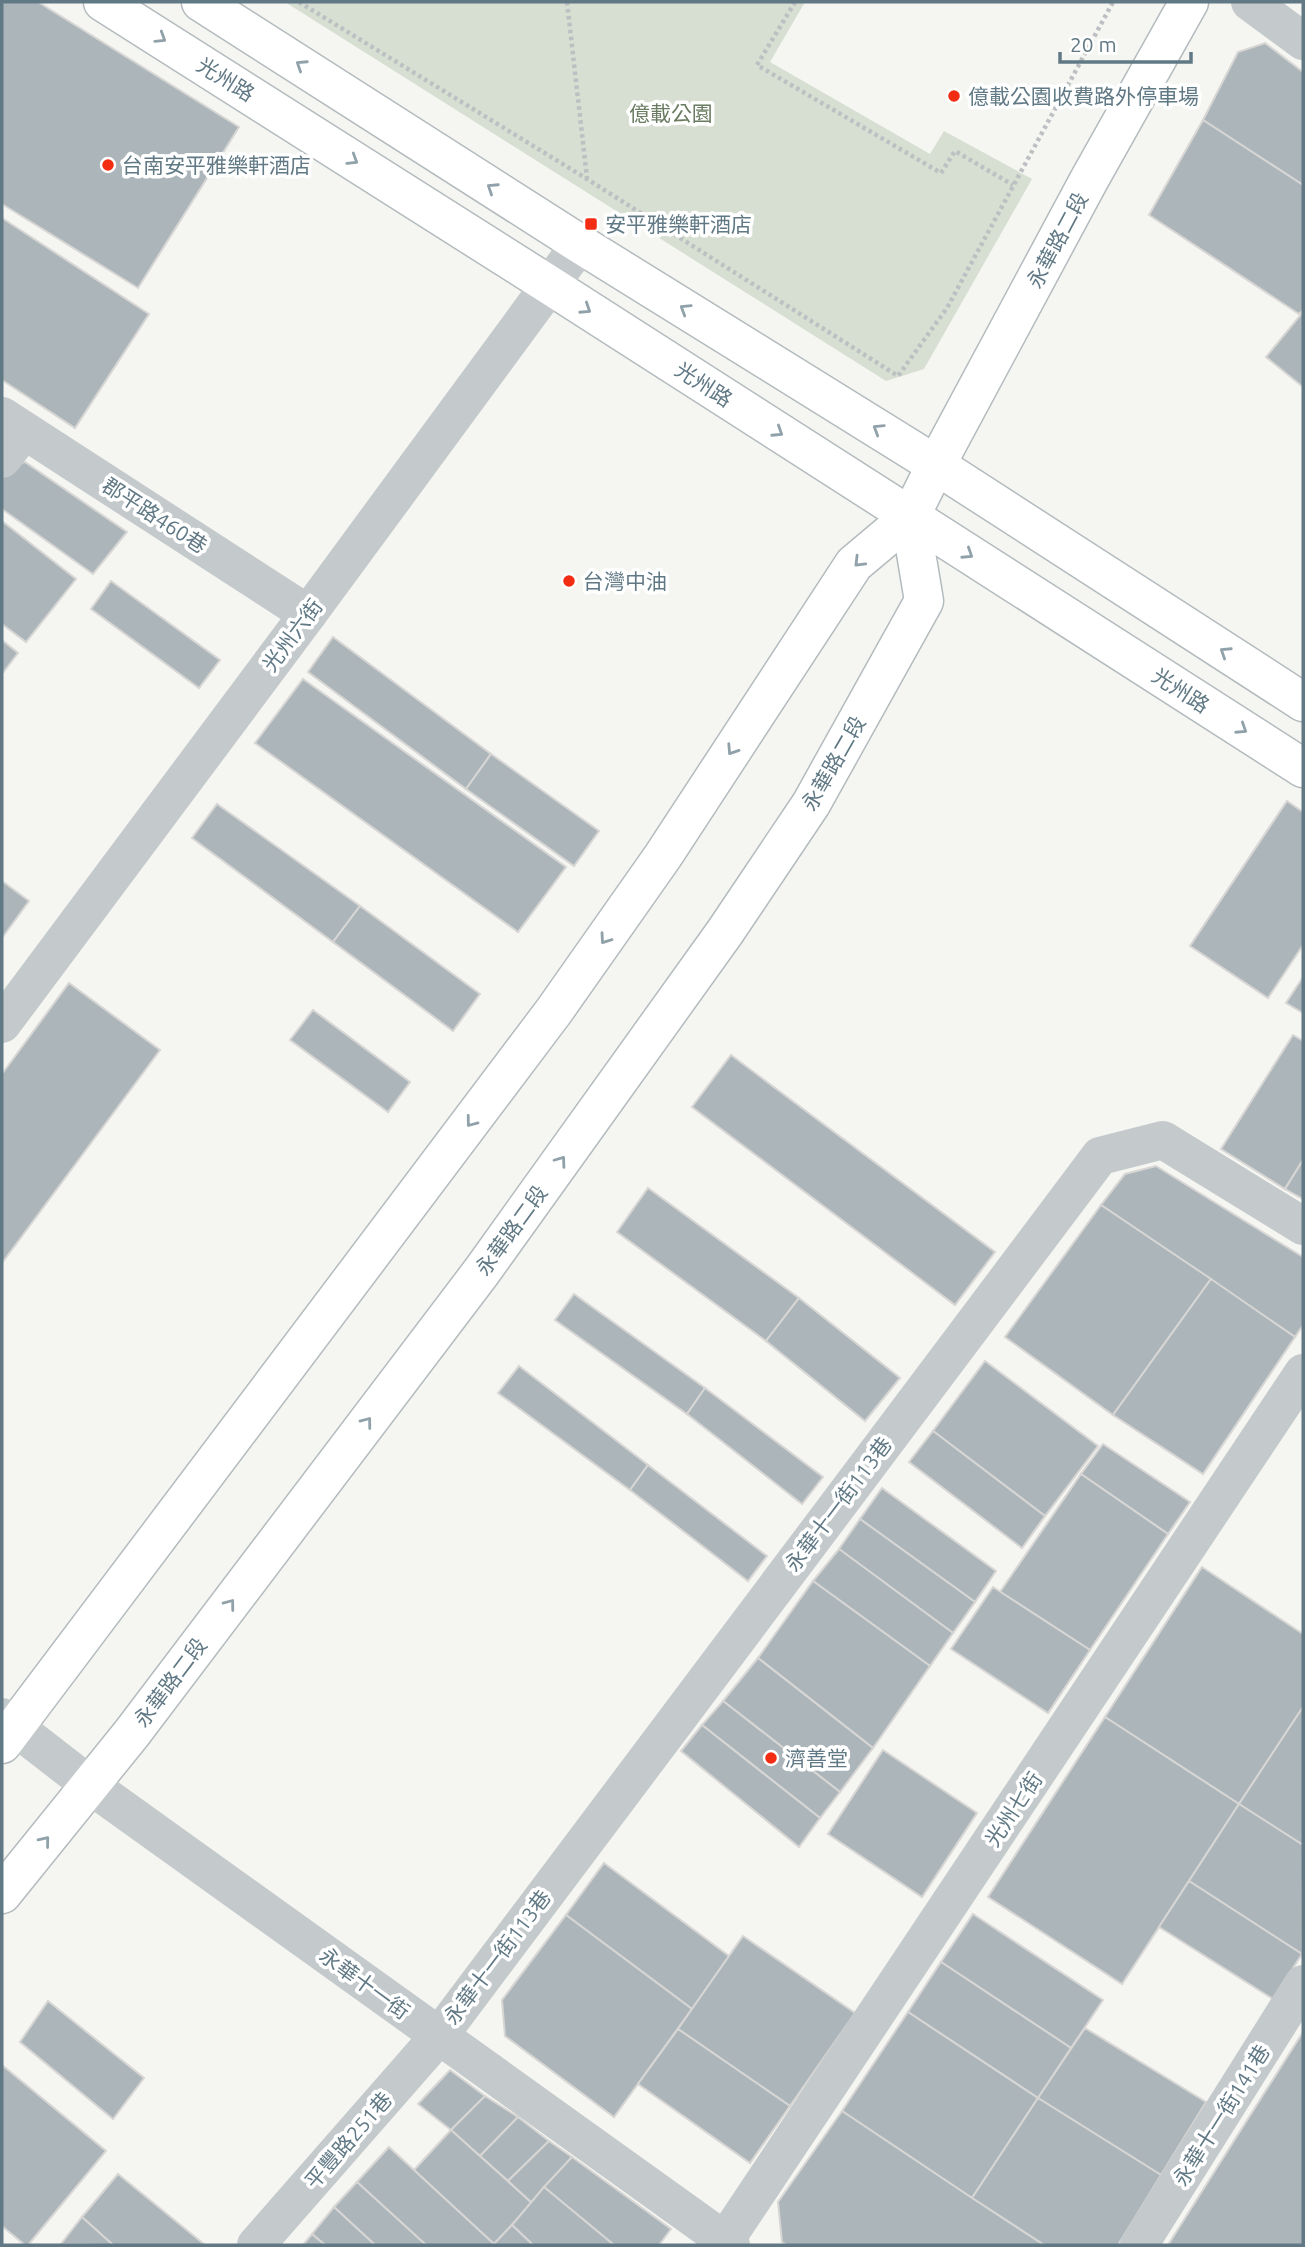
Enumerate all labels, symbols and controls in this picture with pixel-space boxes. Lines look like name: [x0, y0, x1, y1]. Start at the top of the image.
scale bar: [1060, 21, 1191, 65]
one-way arrow: [153, 30, 166, 43]
text: 20 m: [1070, 32, 1117, 56]
street label: 光州路: [193, 52, 259, 106]
one-way arrow: [295, 61, 308, 74]
place label: 億載公園收費路外停車場: [968, 84, 1199, 108]
marker: 億載公園收費路外停車場: [946, 88, 962, 104]
park label: 億載公園: [629, 101, 713, 125]
one-way arrow: [345, 152, 358, 165]
place label: 台南安平雅樂軒酒店: [122, 153, 311, 177]
marker: 台南安平雅樂軒酒店: [100, 157, 116, 173]
one-way arrow: [487, 183, 500, 196]
street label: 永華路二段: [1022, 188, 1092, 292]
place label: 安平雅樂軒酒店: [605, 212, 752, 236]
marker: 安平雅樂軒酒店: [583, 216, 599, 232]
one-way arrow: [579, 300, 592, 313]
one-way arrow: [679, 304, 692, 317]
street label: 光州路: [671, 357, 737, 411]
one-way arrow: [770, 424, 783, 437]
one-way arrow: [872, 424, 885, 437]
street label: 郡平路460巷: [98, 472, 212, 558]
one-way arrow: [960, 546, 973, 558]
one-way arrow: [854, 553, 867, 566]
place label: 台灣中油: [583, 569, 667, 593]
marker: 台灣中油: [561, 573, 577, 589]
street label: 光州六街: [257, 594, 327, 676]
one-way arrow: [1220, 647, 1233, 660]
street label: 光州路: [1148, 663, 1214, 717]
street label: 永華路二段: [796, 712, 870, 814]
one-way arrow: [1234, 721, 1247, 734]
one-way arrow: [728, 743, 741, 756]
one-way arrow: [601, 931, 613, 944]
one-way arrow: [466, 1115, 479, 1127]
one-way arrow: [553, 1156, 565, 1169]
street label: 永華路二段: [470, 1180, 552, 1280]
one-way arrow: [359, 1418, 371, 1430]
street label: 永華十一街113巷: [780, 1432, 896, 1576]
one-way arrow: [221, 1599, 234, 1611]
street label: 永華路二段: [129, 1633, 211, 1731]
place label: 濟善堂: [785, 1746, 848, 1770]
marker: 濟善堂: [763, 1750, 779, 1766]
street label: 光州七街: [980, 1767, 1046, 1851]
one-way arrow: [37, 1837, 49, 1850]
street label: 永華十一街113巷: [439, 1885, 555, 2029]
street label: 永華十一街: [315, 1942, 415, 2024]
street label: 永華十一街141巷: [1168, 2040, 1274, 2190]
street label: 平豐路251巷: [300, 2087, 396, 2193]

